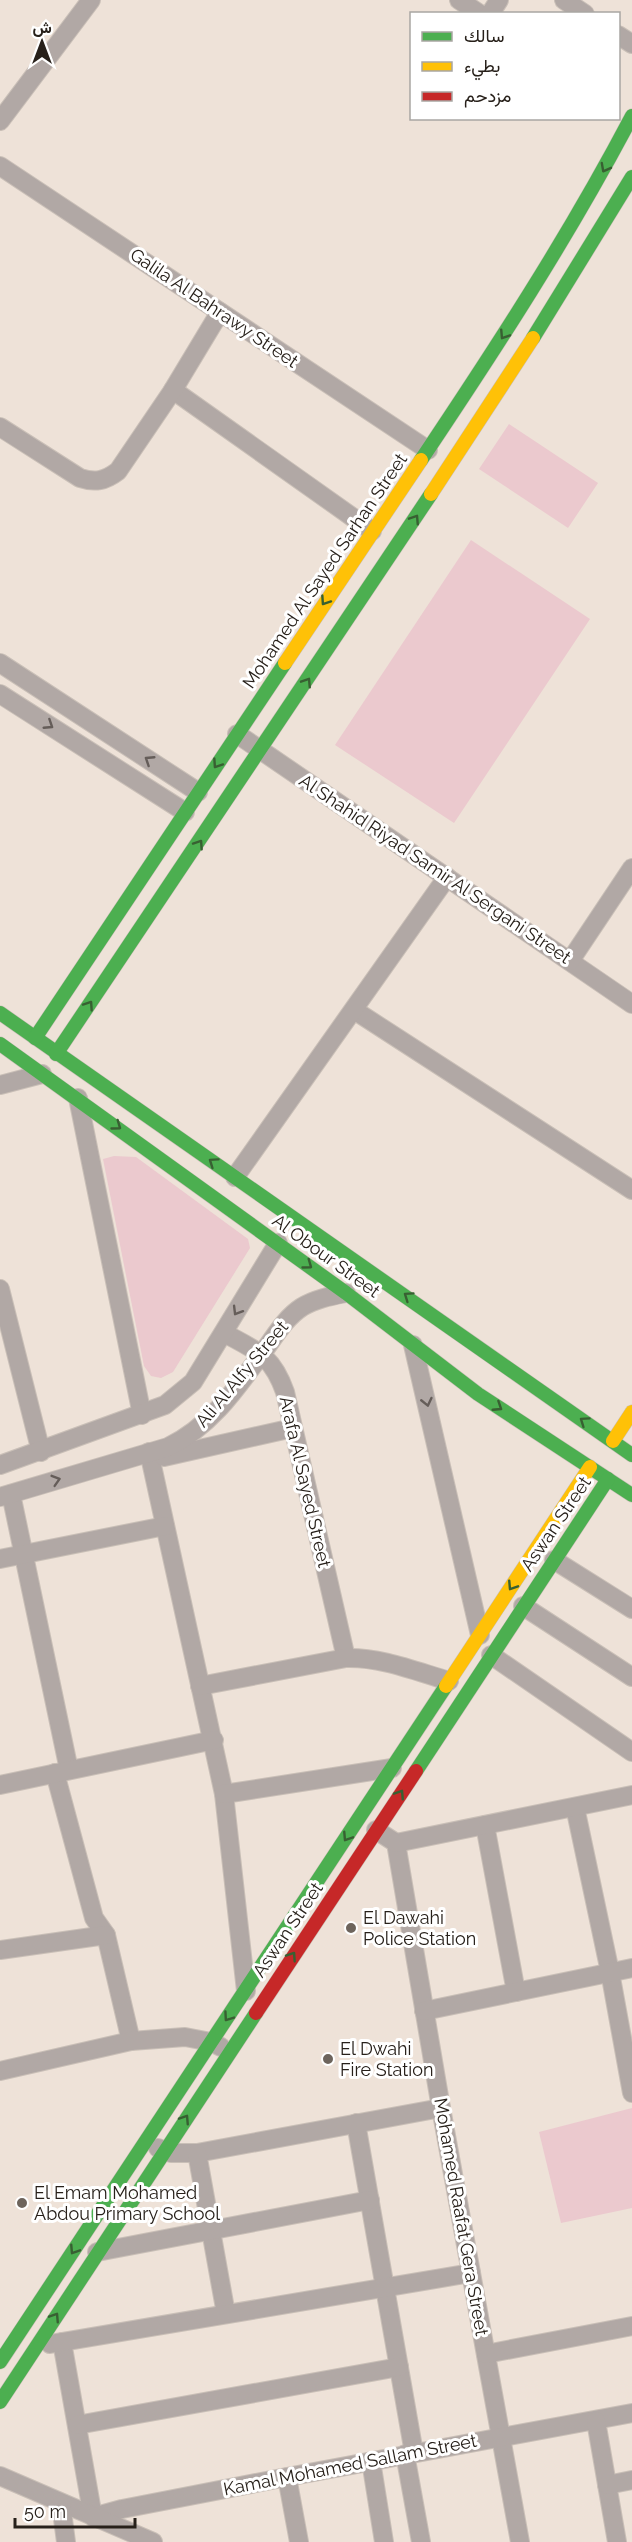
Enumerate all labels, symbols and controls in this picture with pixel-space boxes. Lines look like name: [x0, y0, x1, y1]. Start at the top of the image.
north arrow: [12, 12, 72, 72]
legend: [410, 12, 620, 120]
text: ش: [32, 18, 52, 37]
text: سالك: [464, 25, 504, 46]
text: بطيء: [464, 55, 500, 81]
text: مزدحم: [464, 85, 511, 108]
one-way arrow: [601, 162, 612, 172]
street label: Galila Al Bahrawy Street: [126, 244, 302, 372]
one-way arrow: [500, 328, 511, 339]
street label: Mohamed Al Sayed Sarhan Street: [238, 449, 411, 692]
one-way arrow: [407, 515, 418, 526]
one-way arrow: [321, 595, 332, 606]
one-way arrow: [300, 678, 312, 688]
one-way arrow: [43, 718, 53, 730]
one-way arrow: [145, 756, 156, 767]
one-way arrow: [213, 757, 224, 768]
street label: Al Shahid Riyad Samir Al Sergani Street: [296, 770, 575, 968]
one-way arrow: [192, 840, 203, 851]
one-way arrow: [82, 1001, 93, 1012]
one-way arrow: [110, 1119, 121, 1130]
one-way arrow: [208, 1158, 219, 1169]
street label: Al Obour Street: [269, 1210, 384, 1302]
one-way arrow: [302, 1258, 313, 1269]
one-way arrow: [403, 1292, 414, 1303]
one-way arrow: [232, 1305, 244, 1315]
street label: Ali Al Alfy Street: [191, 1316, 292, 1431]
street label: Arafa Al Sayed Street: [276, 1394, 335, 1570]
one-way arrow: [419, 1397, 432, 1407]
one-way arrow: [492, 1400, 502, 1412]
one-way arrow: [580, 1417, 591, 1428]
street label: Aswan Street: [516, 1472, 595, 1575]
one-way arrow: [50, 1475, 61, 1487]
one-way arrow: [508, 1579, 519, 1590]
one-way arrow: [393, 1790, 404, 1801]
one-way arrow: [343, 1830, 354, 1841]
street label: Aswan Street: [248, 1878, 327, 1981]
place label: El Dawahi Police Station: [363, 1907, 476, 1949]
marker: El Dawahi Police Station: [344, 1921, 358, 1935]
one-way arrow: [285, 1952, 296, 1963]
one-way arrow: [224, 2010, 235, 2021]
place label: El Dwahi Fire Station: [340, 2038, 433, 2080]
marker: El Dwahi Fire Station: [321, 2052, 335, 2066]
street label: Mohamed Raafat Gera Street: [430, 2096, 493, 2337]
one-way arrow: [177, 2115, 189, 2125]
place label: El Emam Mohamed Abdou Primary School: [34, 2182, 220, 2224]
marker: El Emam Mohamed Abdou Primary School: [15, 2196, 29, 2210]
one-way arrow: [70, 2243, 81, 2254]
one-way arrow: [48, 2313, 59, 2324]
street label: Kamal Mohamed Sallam Street: [221, 2430, 478, 2499]
scale bar: [15, 2491, 135, 2529]
text: 50 m: [24, 2501, 66, 2522]

